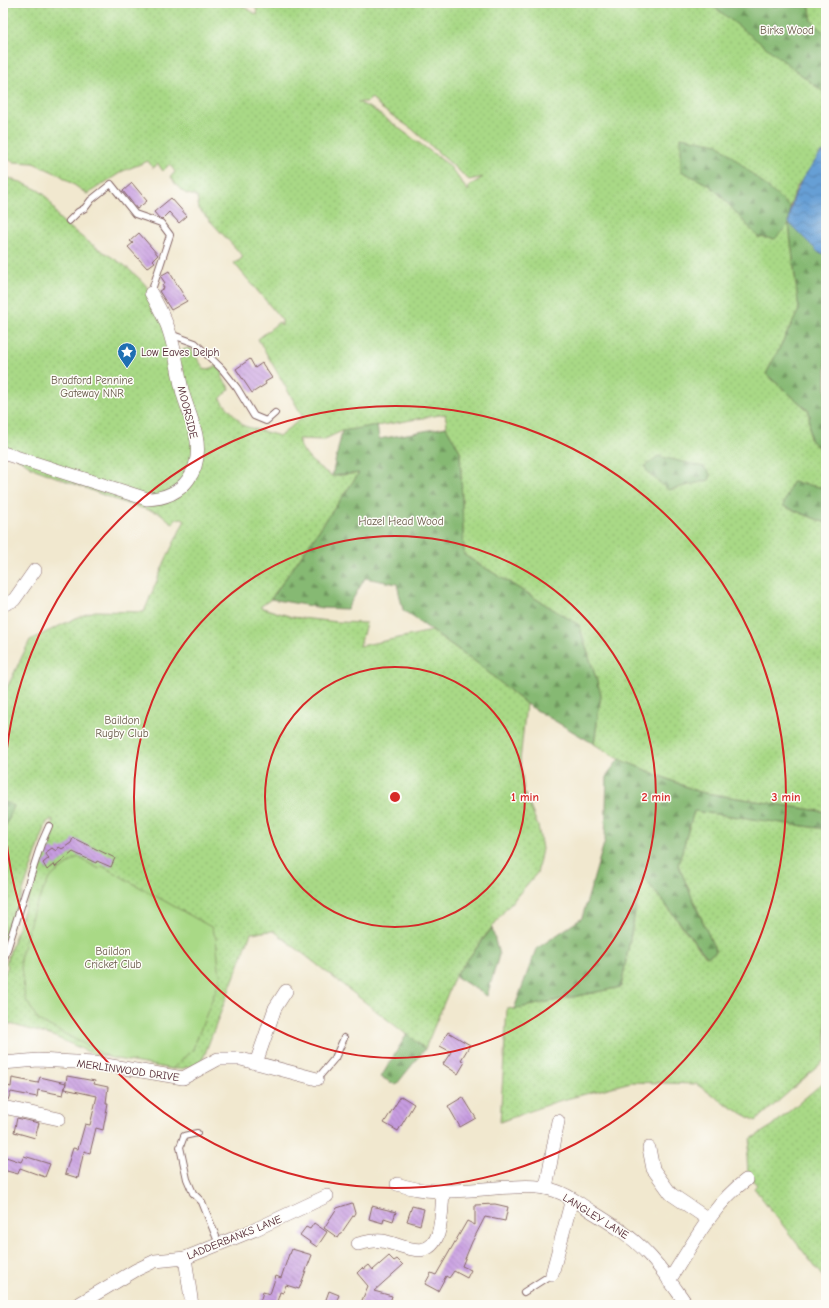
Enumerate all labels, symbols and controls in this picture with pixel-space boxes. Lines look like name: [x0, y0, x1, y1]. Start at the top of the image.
park label: Birks Wood: [760, 24, 814, 37]
place icon: Low Eaves Delph: [116, 341, 138, 369]
place label: Low Eaves Delph: [141, 346, 219, 359]
park label: Bradford Pennine Gateway NNR: [51, 374, 134, 400]
street label: MOORSIDE: [175, 384, 200, 440]
park label: Hazel Head Wood: [359, 515, 444, 528]
park label: Baildon Rugby Club: [95, 714, 149, 740]
centre of rings: [388, 790, 402, 804]
text: 1 min: [511, 790, 539, 804]
text: 2 min: [641, 790, 671, 804]
text: 3 min: [771, 790, 801, 804]
park label: Baildon Cricket Club: [84, 945, 142, 971]
street label: MERLINWOOD DRIVE: [76, 1057, 181, 1084]
street label: LANGLEY LANE: [560, 1191, 631, 1242]
street label: LADDERBANKS LANE: [185, 1212, 284, 1262]

